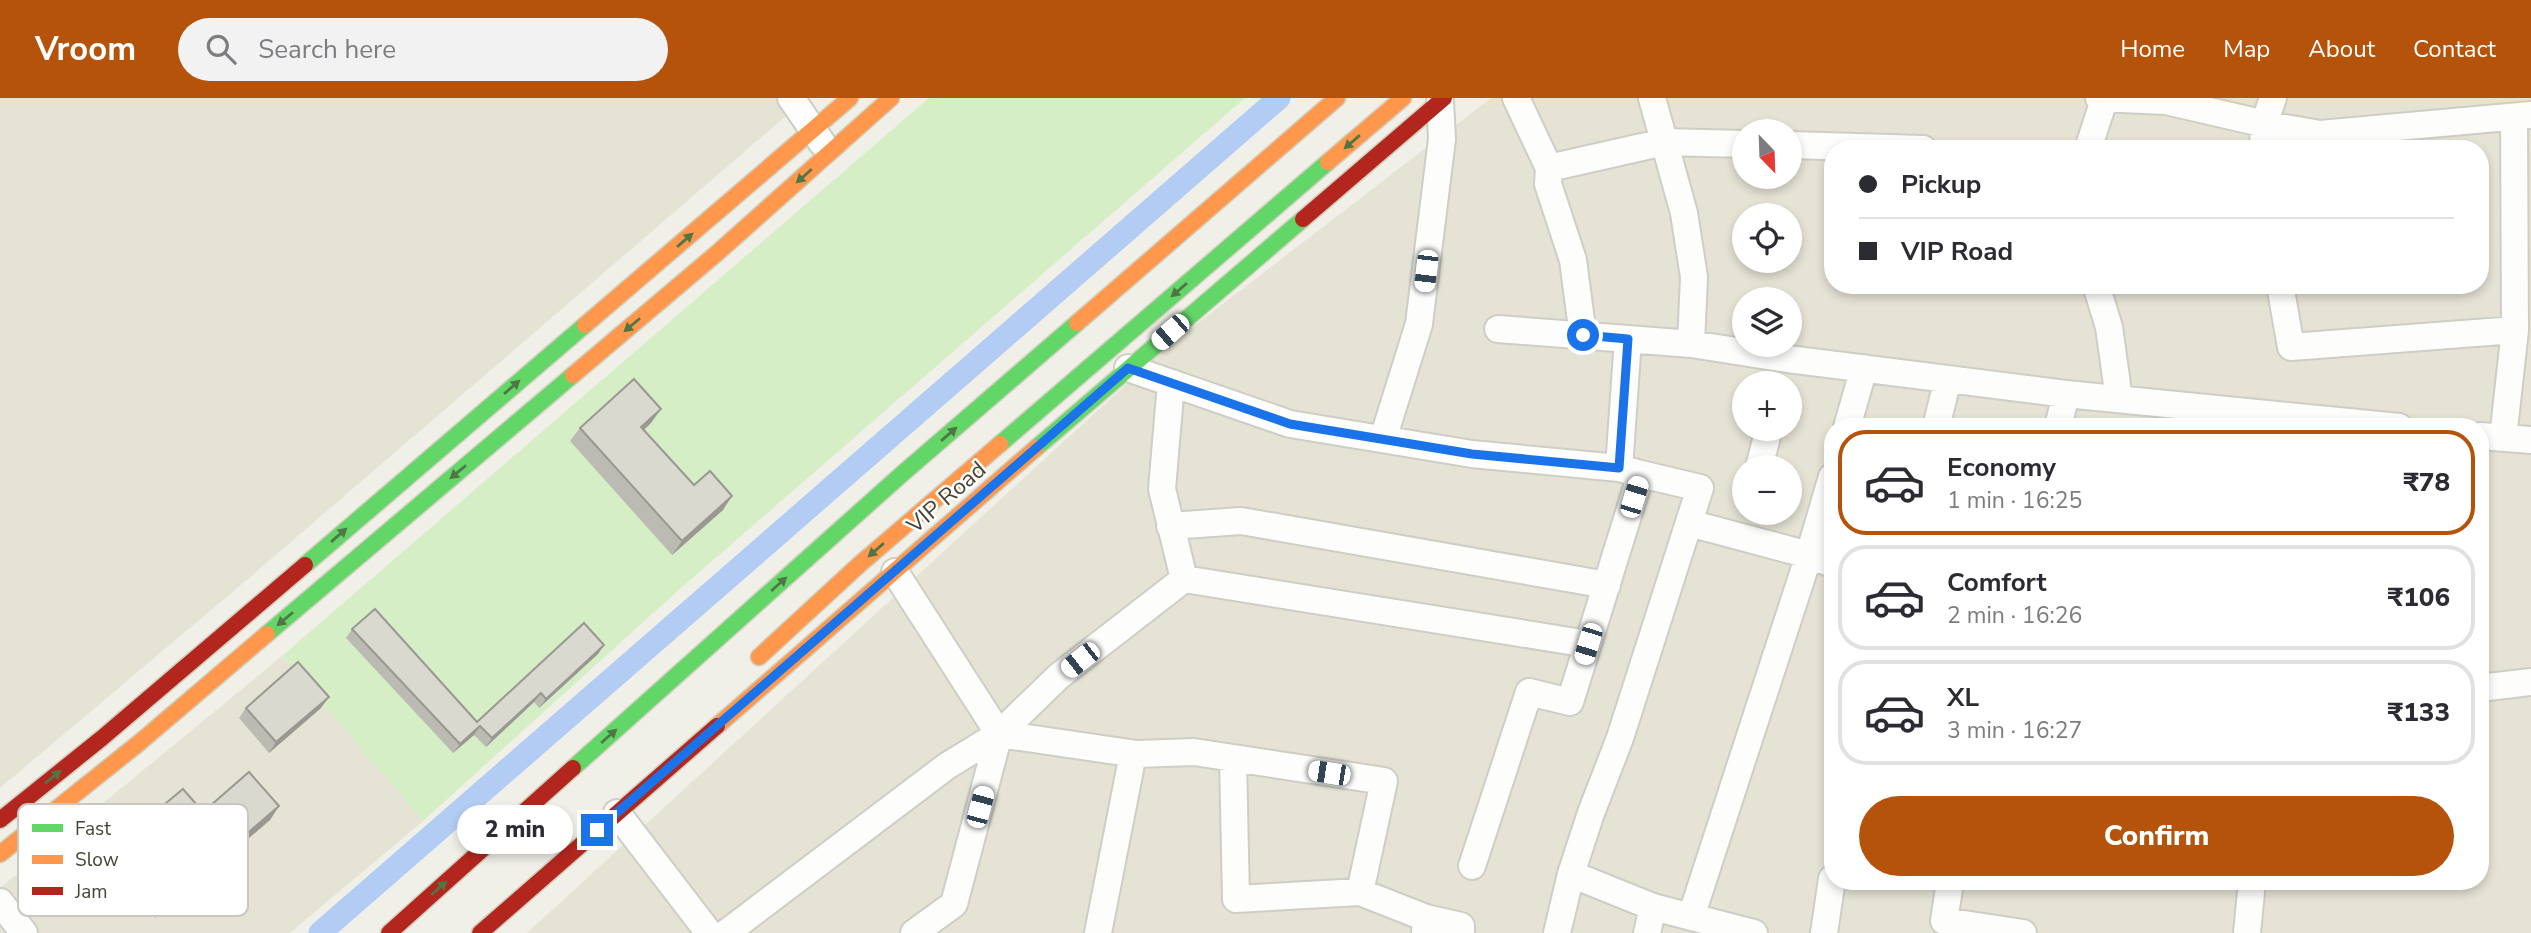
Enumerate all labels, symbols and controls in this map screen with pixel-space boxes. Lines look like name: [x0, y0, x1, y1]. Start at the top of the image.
search box: [178, 18, 668, 81]
text: Vroom: [35, 27, 136, 72]
icon: search: [202, 30, 240, 68]
text: Search here: [258, 32, 396, 67]
text: Home: [2120, 33, 2185, 65]
text: Map: [2223, 33, 2270, 65]
text: About: [2308, 33, 2375, 65]
text: Contact: [2413, 33, 2496, 65]
north arrow: [1732, 119, 1802, 189]
map controls: [1732, 119, 1802, 525]
one-way arrow: [1343, 134, 1360, 149]
text: Pickup: [1901, 167, 1981, 202]
one-way arrow: [795, 168, 812, 183]
button: locate: [1732, 203, 1802, 273]
one-way arrow: [676, 233, 693, 248]
text: VIP Road: [1901, 234, 2013, 269]
car: [1414, 249, 1439, 293]
one-way arrow: [1170, 283, 1188, 298]
button: layers: [1732, 287, 1802, 357]
car: [1148, 310, 1193, 354]
one-way arrow: [623, 317, 641, 333]
route start: [1567, 319, 1599, 351]
button: +: [1732, 371, 1802, 441]
one-way arrow: [503, 380, 520, 395]
one-way arrow: [940, 426, 958, 442]
text: Economy: [1947, 450, 2056, 485]
icon: car: [1863, 451, 1926, 514]
street label: VIP Road: [899, 454, 993, 541]
button: −: [1732, 455, 1802, 525]
one-way arrow: [450, 464, 467, 479]
text: ₹78: [2403, 465, 2450, 500]
car: [1618, 474, 1651, 520]
text: 1 min · 16:25: [1947, 485, 2082, 516]
one-way arrow: [330, 527, 348, 543]
one-way arrow: [867, 542, 885, 558]
text: Comfort: [1947, 565, 2047, 600]
icon: car: [1863, 566, 1926, 629]
one-way arrow: [770, 577, 787, 593]
text: ₹106: [2388, 580, 2450, 615]
text: 2 min · 16:26: [1947, 600, 2082, 631]
one-way arrow: [276, 611, 293, 626]
car: [1572, 621, 1605, 667]
car: [1057, 639, 1104, 681]
text: XL: [1947, 680, 1979, 715]
icon: car: [1863, 681, 1926, 744]
text: ₹133: [2388, 695, 2450, 730]
text: 3 min · 16:27: [1947, 715, 2082, 746]
one-way arrow: [600, 728, 618, 744]
car: [1307, 759, 1352, 787]
one-way arrow: [44, 770, 62, 785]
car: [965, 784, 996, 830]
button: Confirm: [1859, 796, 2454, 876]
legend: [18, 804, 248, 916]
callout: 2 min: [457, 806, 572, 854]
text: 2 min: [485, 814, 545, 845]
route end: [581, 814, 613, 846]
text: Fast: [75, 816, 111, 842]
text: Slow: [75, 847, 119, 873]
text: Jam: [74, 879, 108, 905]
one-way arrow: [431, 880, 448, 896]

